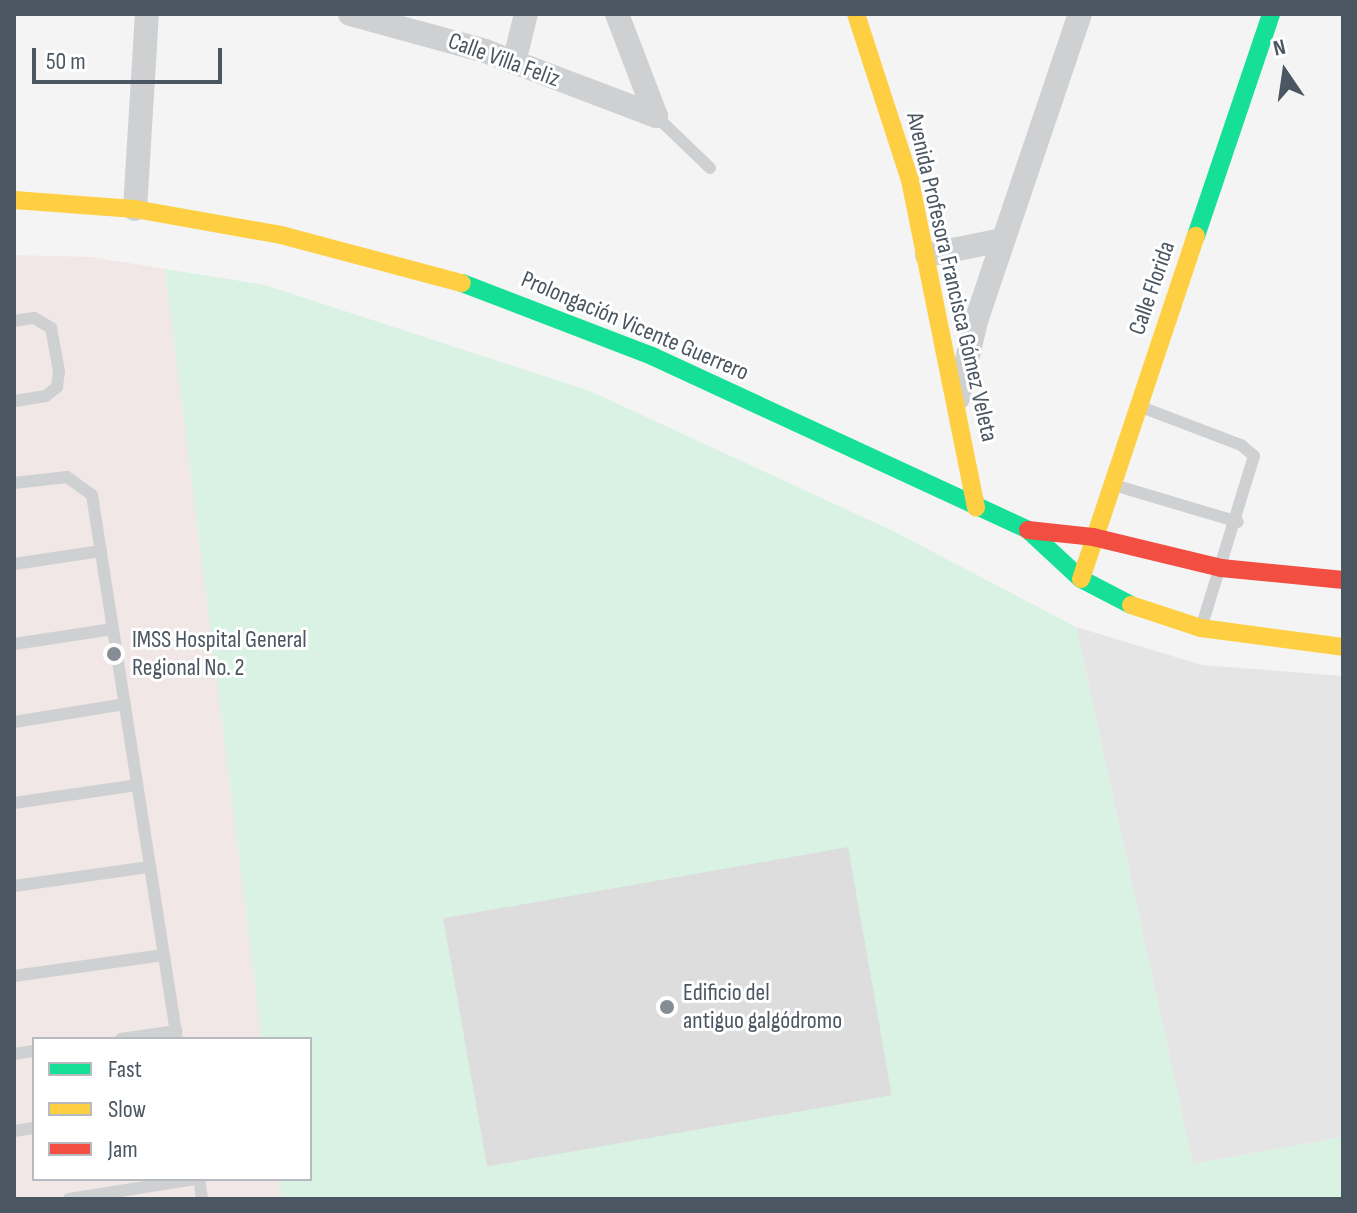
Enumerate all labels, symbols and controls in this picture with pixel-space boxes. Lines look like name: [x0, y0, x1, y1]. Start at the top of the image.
street label: Calle Villa Feliz: [444, 27, 564, 93]
scale bar: [36, 32, 226, 82]
north arrow: [1245, 32, 1325, 112]
text: N: [1271, 34, 1288, 63]
text: 50 m: [46, 47, 86, 76]
street label: Avenida Profesora Francisca Gómez Veleta: [900, 110, 1004, 444]
street label: Calle Florida: [1123, 237, 1181, 339]
street label: Prolongación Vicente Guerrero: [517, 265, 753, 387]
place label: IMSS Hospital General Regional No. 2: [132, 626, 307, 682]
marker: IMSS Hospital General Regional No. 2: [103, 643, 125, 665]
place label: Edificio del antiguo galgódromo: [683, 979, 842, 1035]
marker: Edificio del antiguo galgódromo: [658, 998, 676, 1016]
legend: [32, 1037, 312, 1181]
text: Fast: [108, 1055, 142, 1084]
text: Slow: [108, 1095, 146, 1124]
text: Jam: [108, 1135, 138, 1164]

